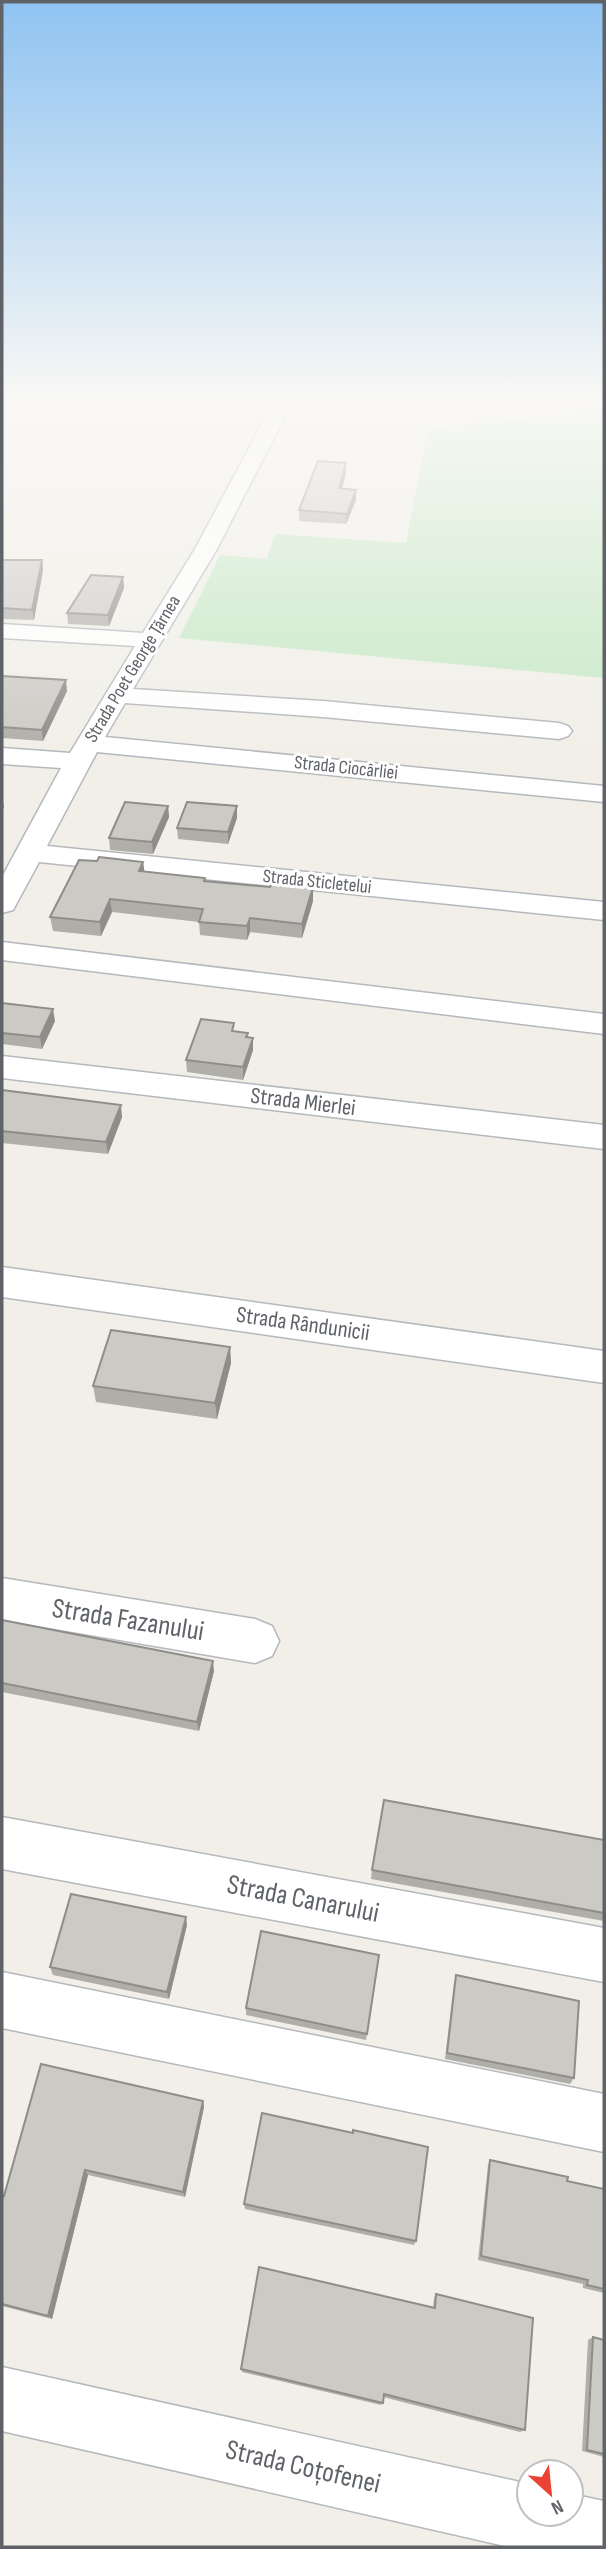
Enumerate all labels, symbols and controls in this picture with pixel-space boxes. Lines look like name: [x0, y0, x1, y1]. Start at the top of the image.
street label: Strada Poet George Țărnea: [80, 591, 186, 747]
street label: Strada Ciocârliei: [293, 751, 399, 785]
street label: Strada Sticletelui: [262, 865, 372, 899]
street label: Strada Mierlei: [249, 1082, 357, 1122]
street label: Strada Rândunicii: [235, 1301, 371, 1347]
street label: Strada Fazanului: [50, 1592, 206, 1648]
street label: Strada Canarului: [224, 1868, 382, 1930]
street label: Strada Coțofenei: [222, 2433, 384, 2501]
north arrow: [515, 2458, 585, 2528]
text: N: [547, 2494, 567, 2519]

